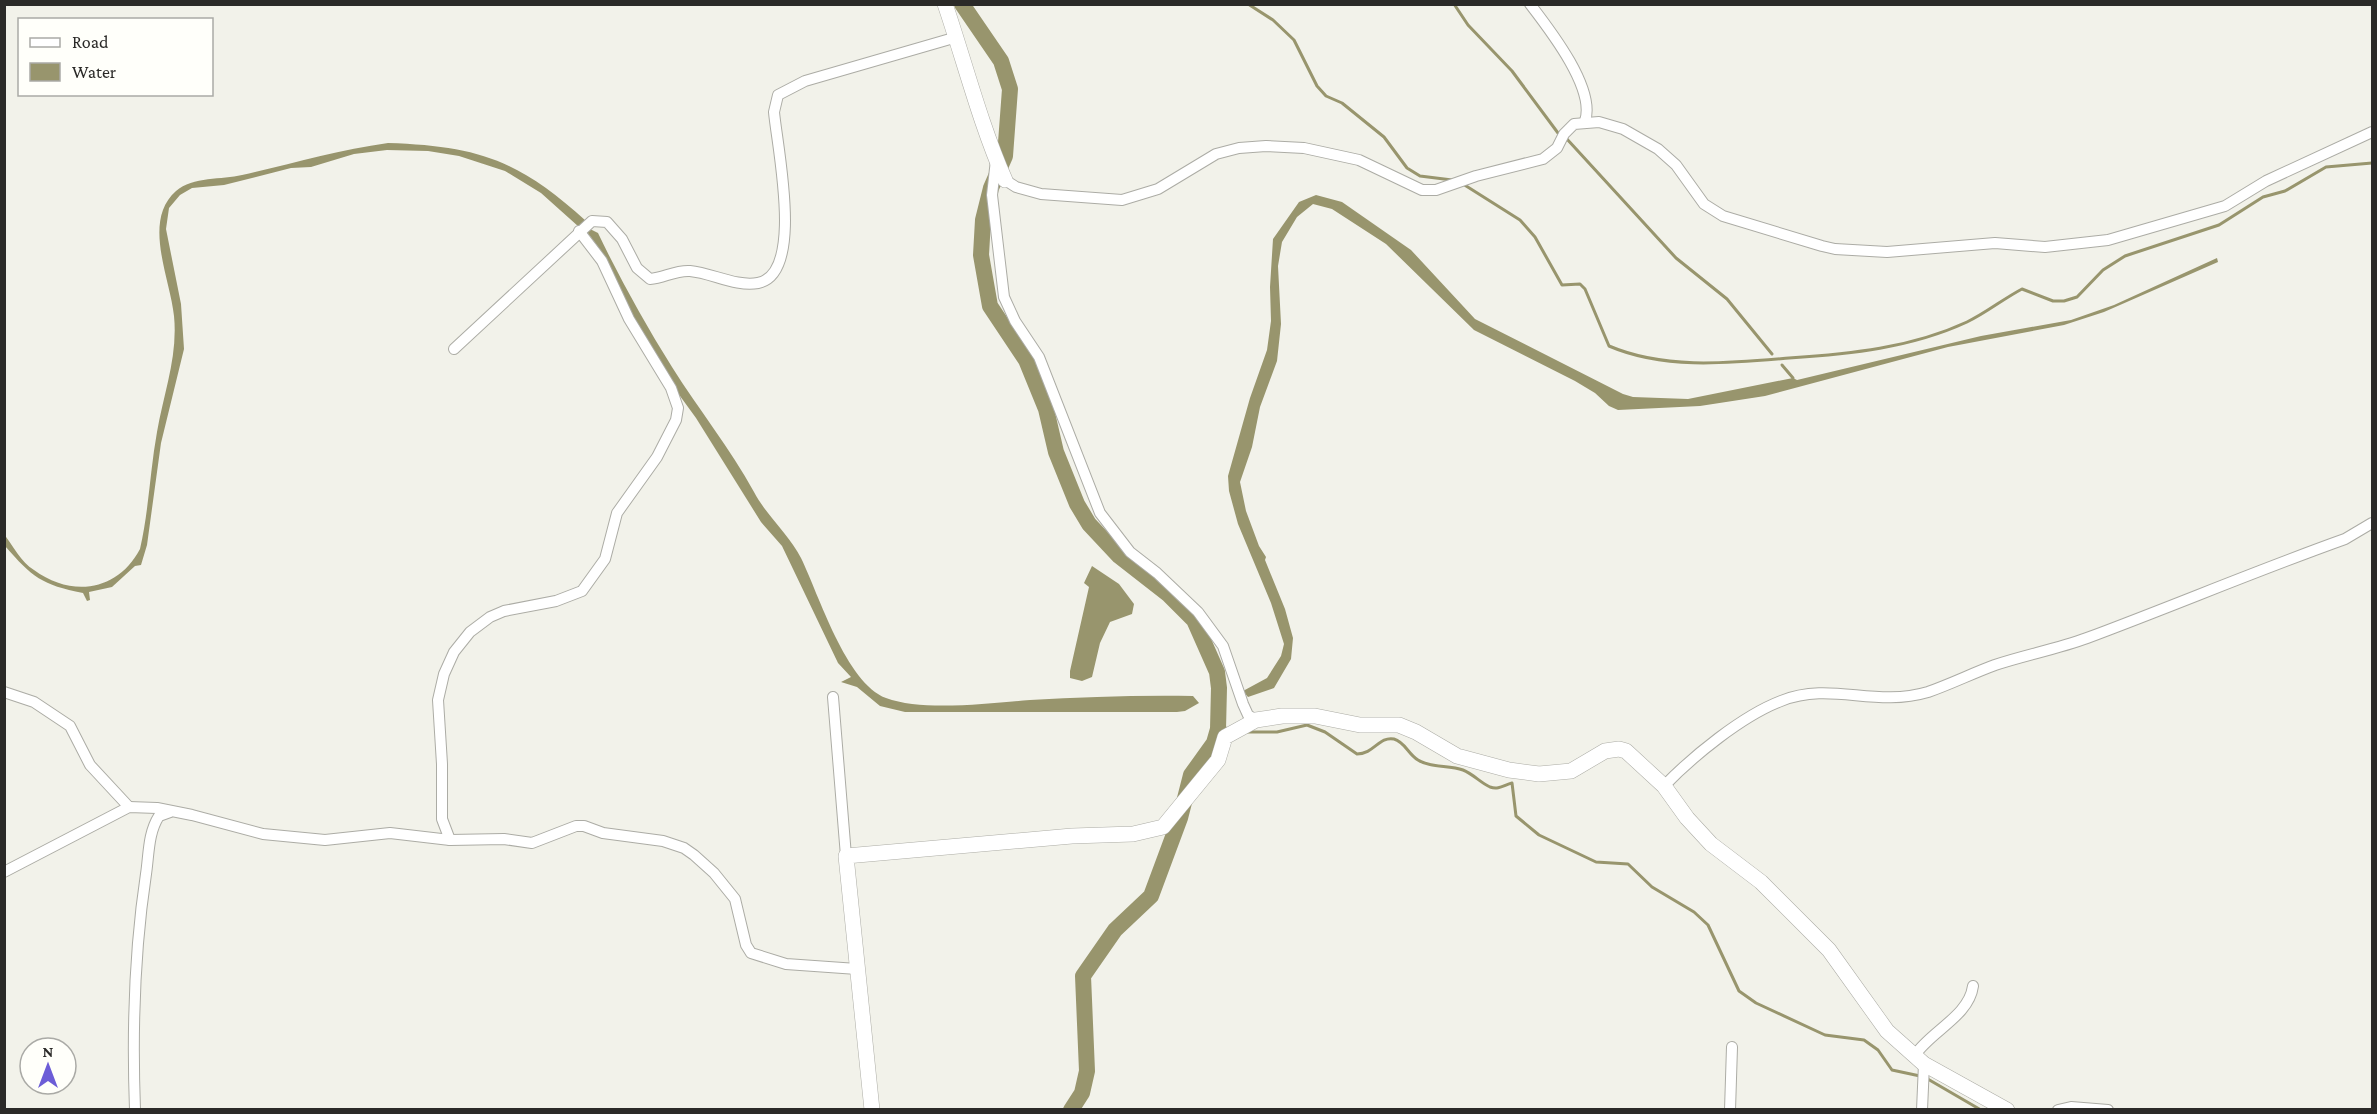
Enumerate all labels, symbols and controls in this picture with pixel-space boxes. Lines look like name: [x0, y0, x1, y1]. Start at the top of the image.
legend: [18, 18, 213, 96]
text: Road: [72, 32, 109, 52]
text: Water: [72, 62, 117, 82]
north arrow: [18, 1036, 78, 1096]
text: N: [43, 1043, 54, 1060]

